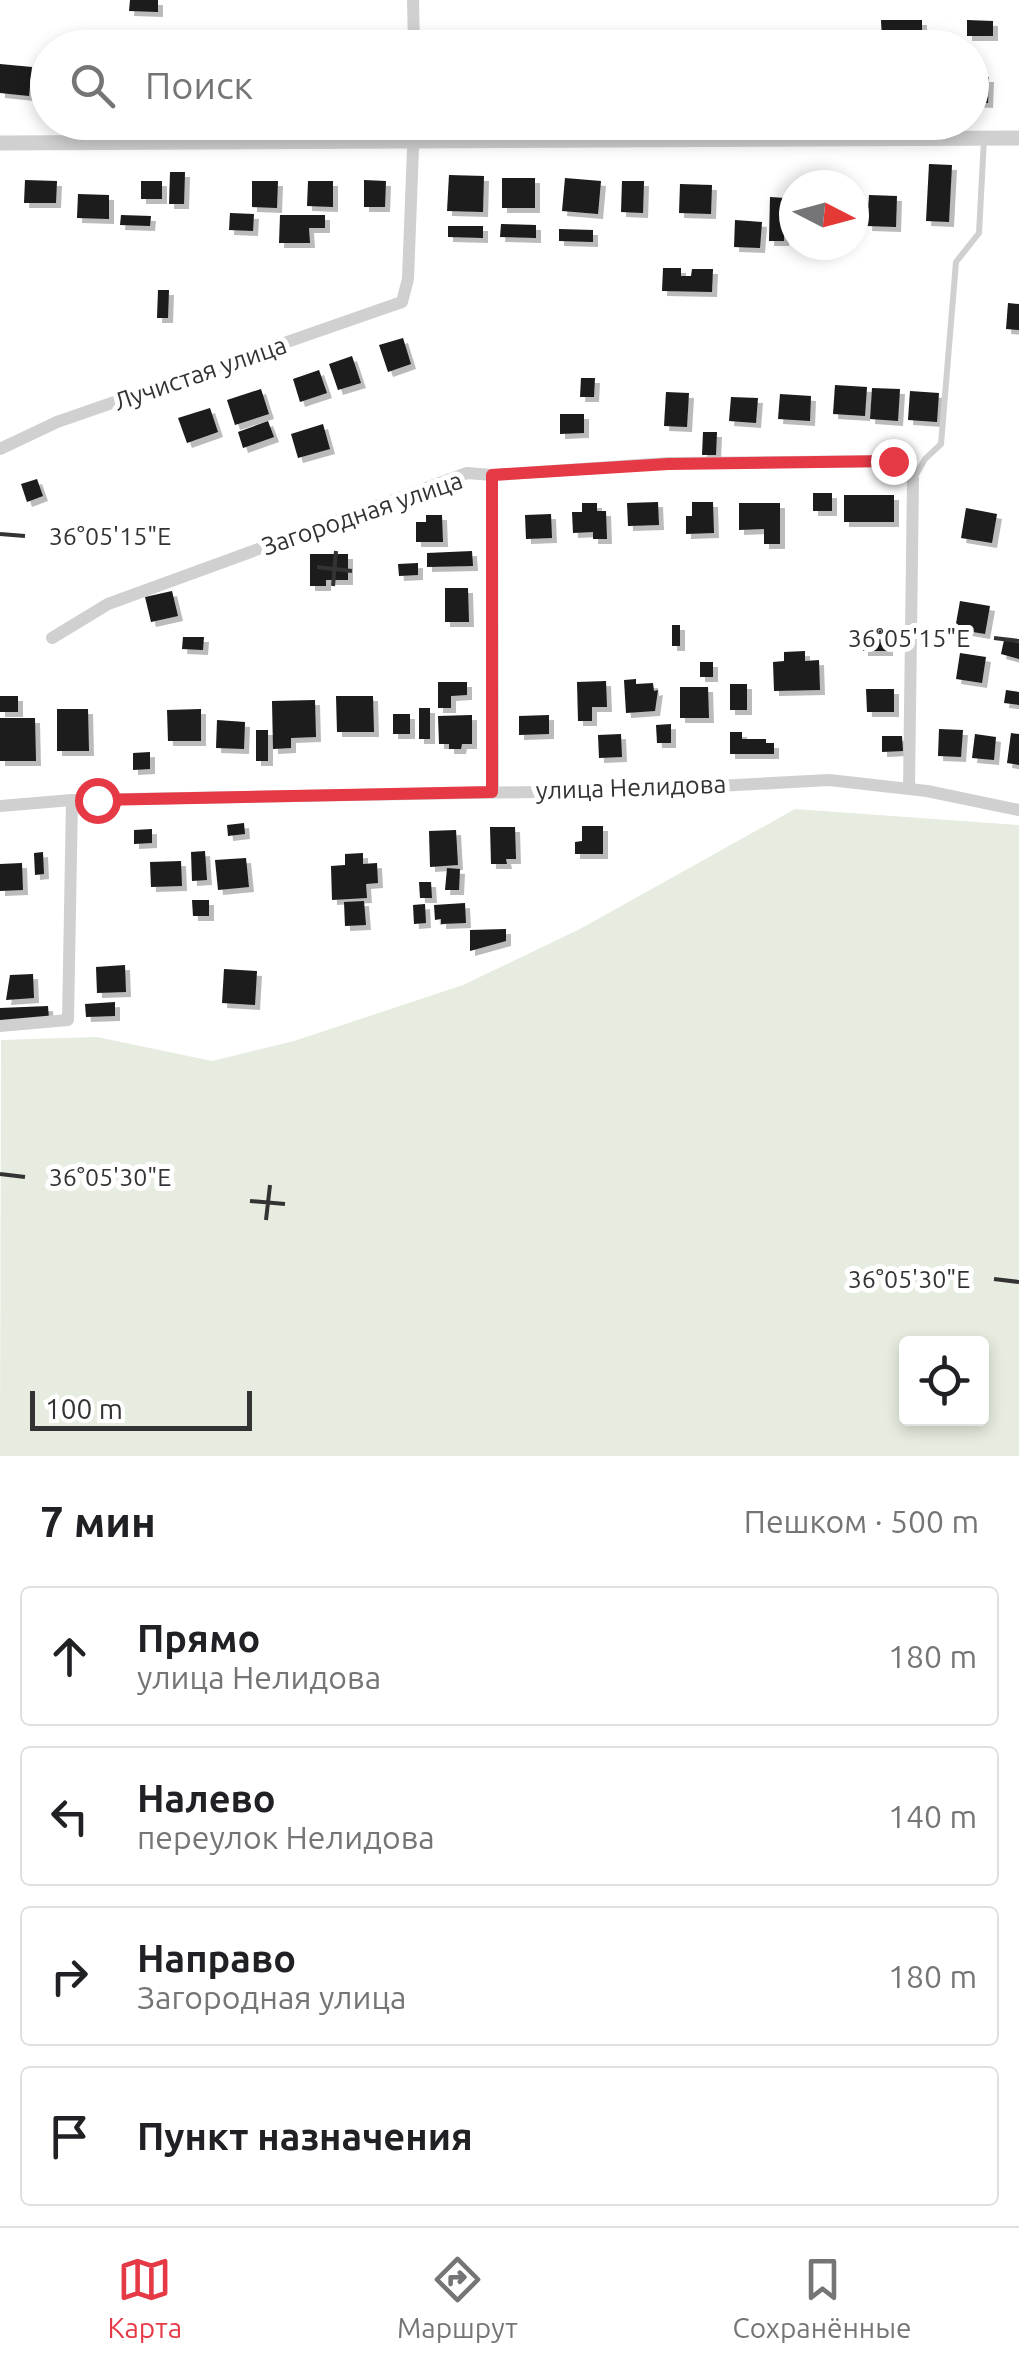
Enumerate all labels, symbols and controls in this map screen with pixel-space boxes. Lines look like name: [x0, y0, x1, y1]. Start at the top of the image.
search box: [30, 30, 989, 140]
icon: search: [65, 58, 120, 113]
text: Поиск: [145, 64, 253, 106]
north arrow: [779, 170, 869, 260]
street label: Лучистая улица: [110, 330, 290, 416]
route end: [871, 439, 917, 485]
street label: Загородная улица: [258, 465, 466, 561]
text: 36°05'15"E: [49, 522, 171, 550]
text: 36°05'15"E: [848, 624, 970, 652]
street label: улица Нелидова: [535, 770, 727, 804]
route start: [75, 778, 121, 824]
text: 36°05'30"E: [49, 1163, 171, 1191]
text: 36°05'30"E: [848, 1265, 970, 1293]
map controls: [899, 1336, 989, 1426]
button: locate: [899, 1336, 989, 1426]
scale bar: [30, 1386, 252, 1430]
text: 100 m: [45, 1393, 123, 1424]
text: 7 мин: [40, 1498, 156, 1545]
text: Пешком · 500 m: [744, 1503, 979, 1539]
text: Прямо: [137, 1617, 260, 1659]
icon: ahead: [42, 1629, 97, 1684]
text: 180 m: [888, 1638, 977, 1674]
text: улица Нелидова: [137, 1659, 381, 1695]
text: Налево: [137, 1777, 276, 1819]
icon: left: [42, 1789, 97, 1844]
text: 140 m: [888, 1798, 977, 1834]
text: переулок Нелидова: [137, 1819, 435, 1855]
text: Направо: [137, 1937, 296, 1979]
icon: right: [42, 1949, 97, 2004]
text: 180 m: [888, 1958, 977, 1994]
text: Загородная улица: [137, 1979, 406, 2015]
icon: arrive: [42, 2109, 97, 2164]
text: Пункт назначения: [137, 2115, 473, 2157]
tab: Карта: [107, 2252, 182, 2343]
tab: Маршрут: [397, 2252, 518, 2343]
tab: Сохранённые: [733, 2252, 912, 2343]

